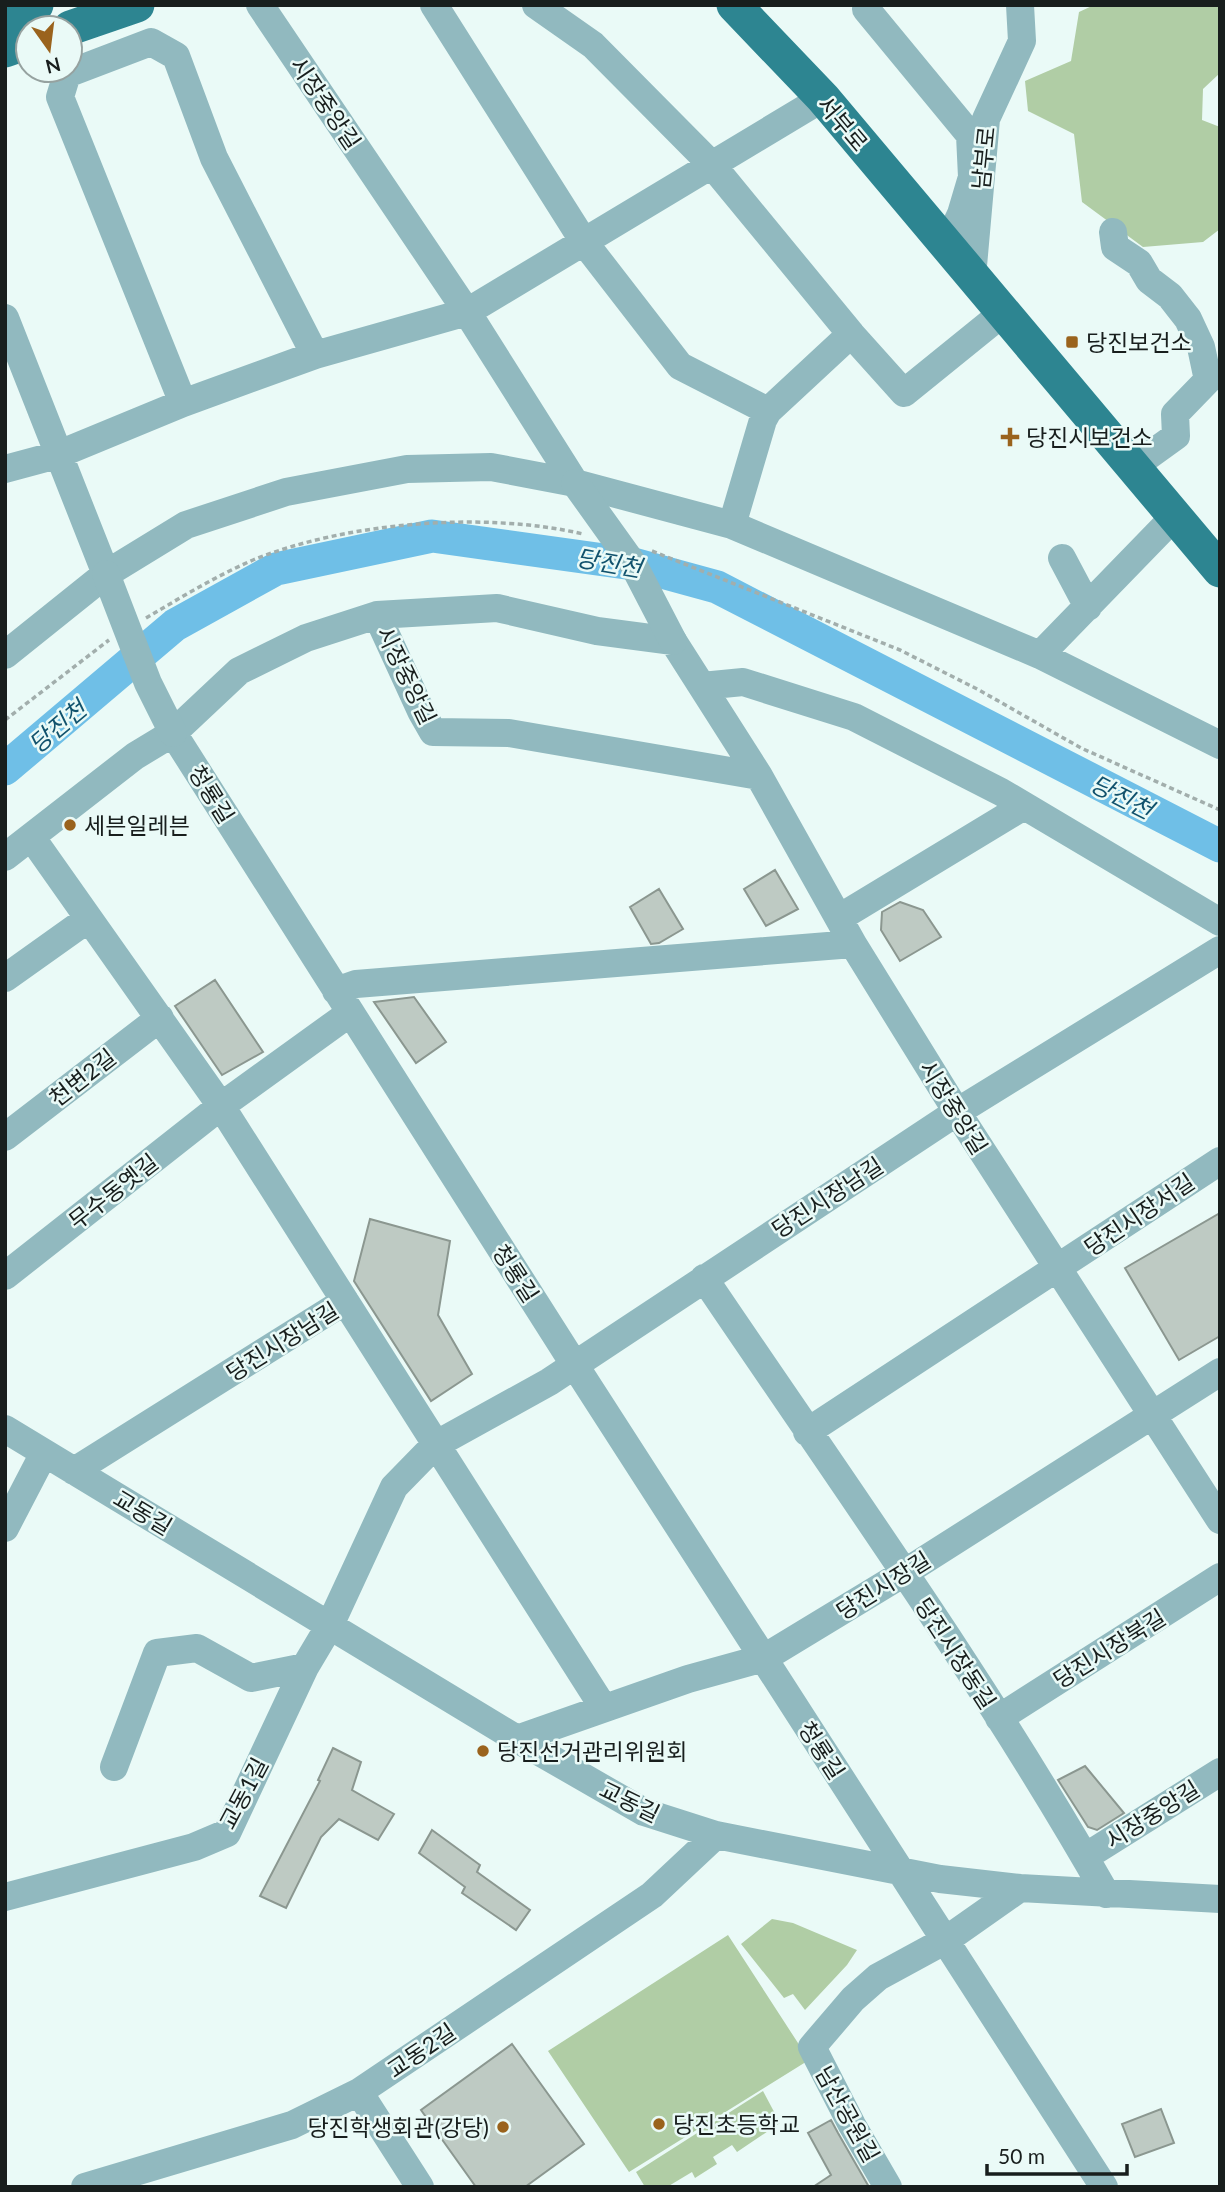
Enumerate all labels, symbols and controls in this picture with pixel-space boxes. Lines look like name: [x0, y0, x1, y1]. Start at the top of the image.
north arrow: [14, 14, 84, 84]
street label: 시장중앙길: [285, 51, 367, 155]
text: N: [43, 53, 63, 79]
street label: 서부로: [812, 90, 874, 156]
street label: 남부로: [966, 125, 1000, 191]
place label: 당진보건소: [1086, 328, 1192, 356]
marker: 당진보건소: [1064, 334, 1080, 350]
place label: 당진시보건소: [1026, 423, 1153, 451]
marker: 당진시보건소: [1000, 427, 1020, 447]
water label: 당진천: [574, 542, 647, 583]
street label: 시장중앙길: [371, 621, 443, 729]
water label: 당진천: [22, 692, 94, 758]
street label: 청룡길: [183, 760, 241, 828]
water label: 당진천: [1086, 768, 1161, 825]
place label: 세븐일레븐: [84, 811, 190, 839]
marker: 세븐일레븐: [62, 817, 78, 833]
street label: 천변2길: [43, 1042, 121, 1112]
street label: 시장중앙길: [914, 1055, 994, 1159]
street label: 무수동옛길: [63, 1147, 163, 1235]
street label: 당진시장남길: [766, 1151, 888, 1243]
street label: 당진시장서길: [1079, 1167, 1199, 1261]
street label: 청룡길: [487, 1239, 545, 1307]
street label: 당진시장남길: [221, 1295, 343, 1387]
street label: 교동길: [109, 1484, 177, 1540]
street label: 당진시장길: [831, 1545, 935, 1625]
street label: 당진시장동길: [910, 1592, 1002, 1714]
street label: 당진시장북길: [1048, 1602, 1170, 1694]
street label: 청룡길: [793, 1716, 851, 1784]
place label: 당진선거관리위원회: [497, 1737, 687, 1765]
marker: 당진선거관리위원회: [475, 1743, 491, 1759]
street label: 교동1길: [213, 1753, 273, 1833]
street label: 시장중앙길: [1100, 1774, 1204, 1854]
street label: 교동길: [595, 1775, 665, 1827]
street label: 교동2길: [381, 2017, 461, 2083]
street label: 남산공원길: [810, 2061, 886, 2167]
place label: 당진초등학교: [673, 2110, 800, 2138]
place label: 당진학생회관(강당): [307, 2113, 489, 2141]
marker: 당진초등학교: [651, 2116, 667, 2132]
marker: 당진학생회관(강당): [495, 2119, 511, 2135]
scale bar: [987, 2132, 1127, 2176]
text: 50 m: [998, 2143, 1045, 2168]

